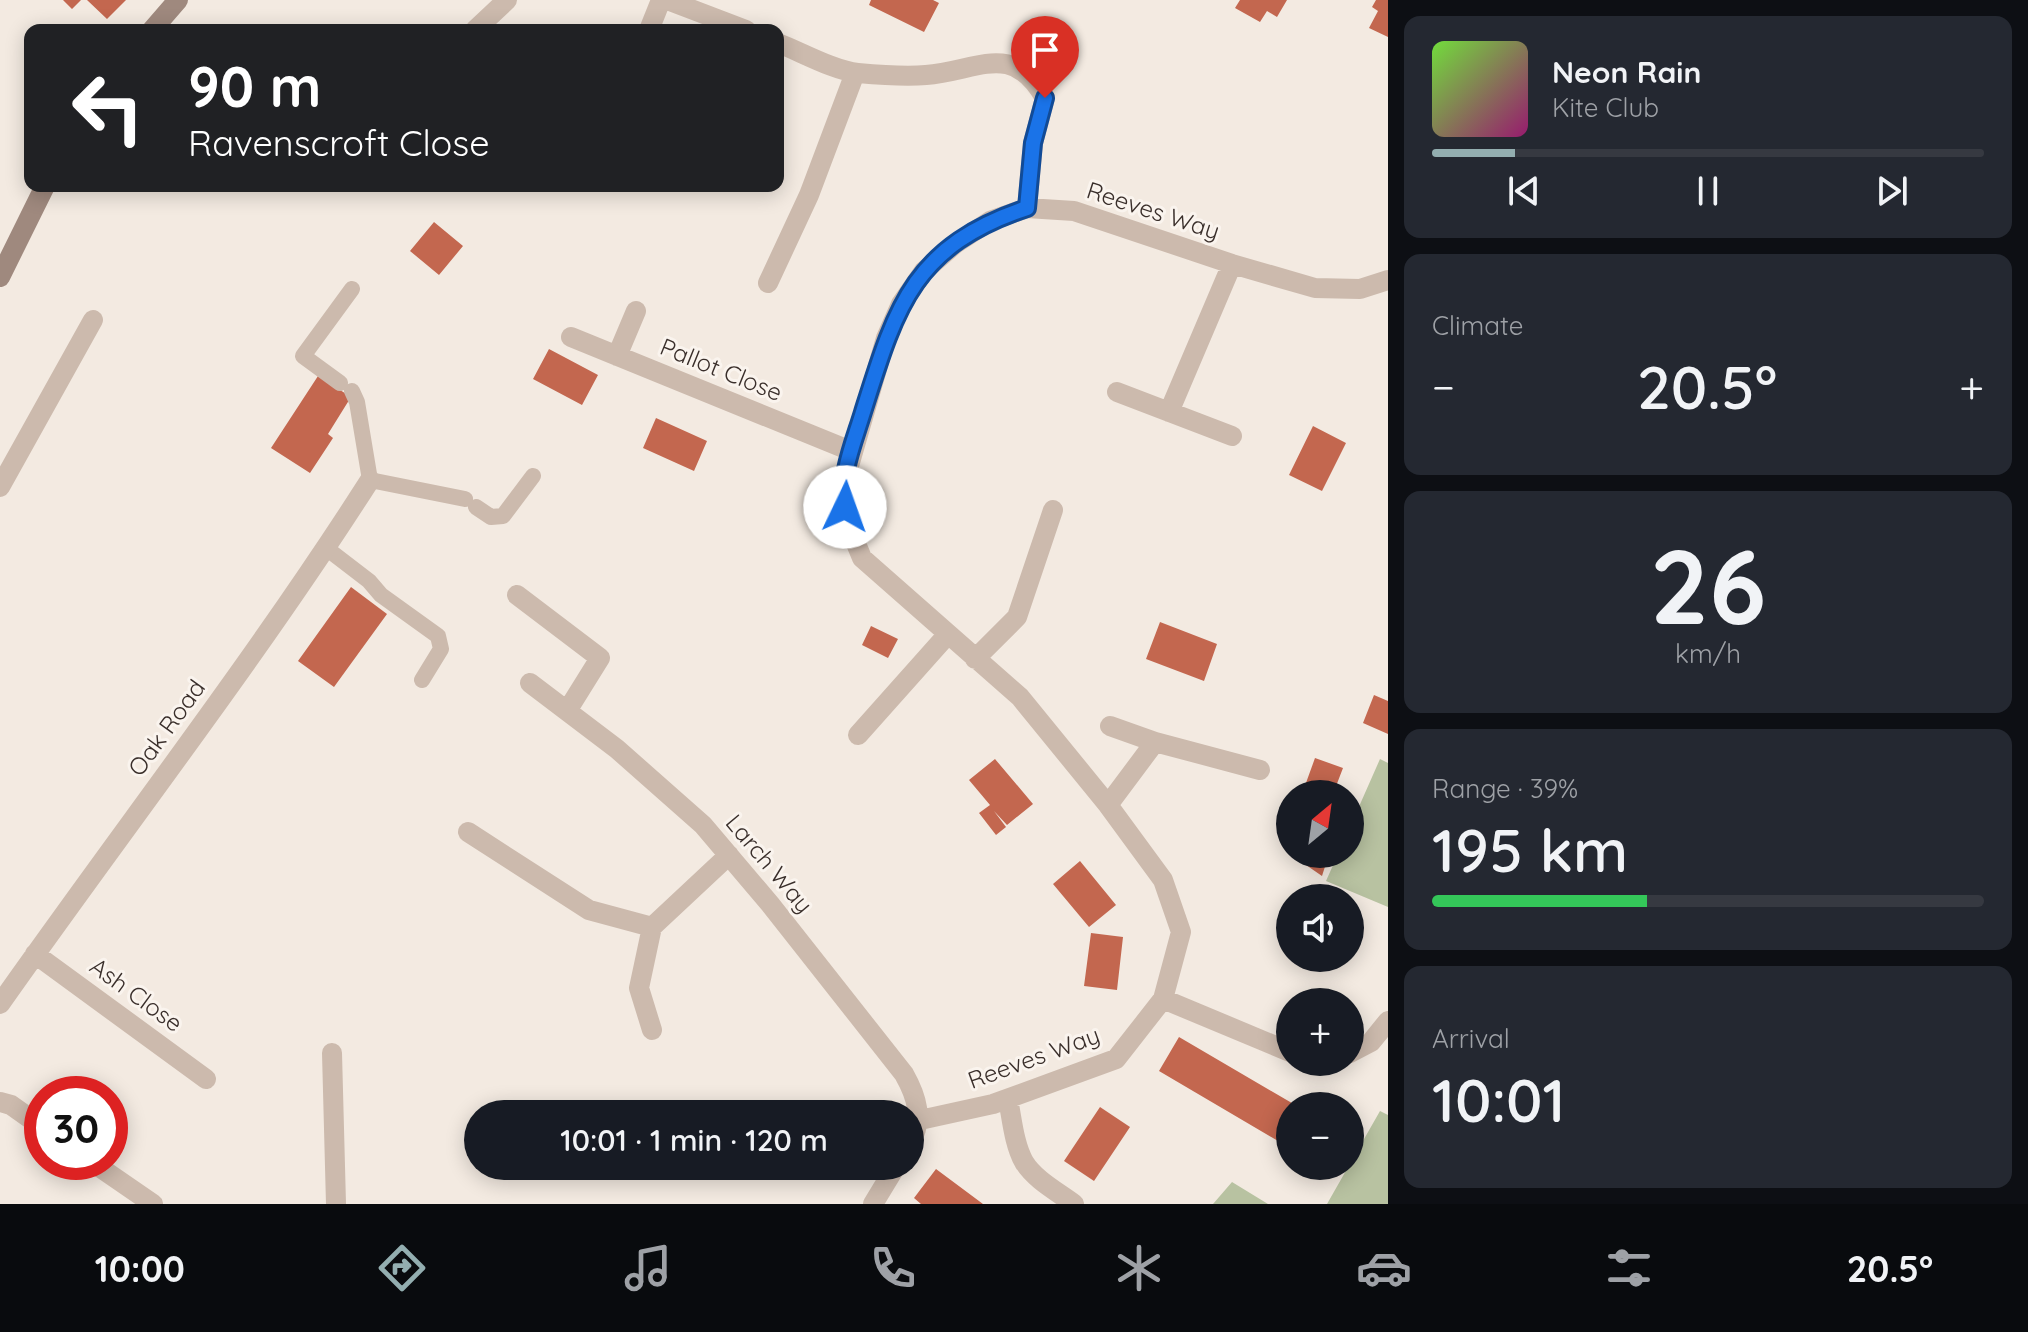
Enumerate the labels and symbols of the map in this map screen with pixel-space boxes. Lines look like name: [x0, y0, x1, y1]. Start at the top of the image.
pin: [1011, 16, 1079, 98]
street label: Reeves Way: [1083, 174, 1224, 246]
street label: Pallot Close: [656, 331, 787, 407]
position arrow: [803, 465, 887, 549]
street label: Oak Road: [121, 673, 211, 781]
north arrow: [1276, 780, 1364, 868]
street label: Larch Way: [720, 808, 820, 919]
street label: Ash Close: [84, 951, 189, 1038]
street label: Reeves Way: [964, 1019, 1104, 1095]
speed limit sign: 30: [24, 1076, 128, 1180]

